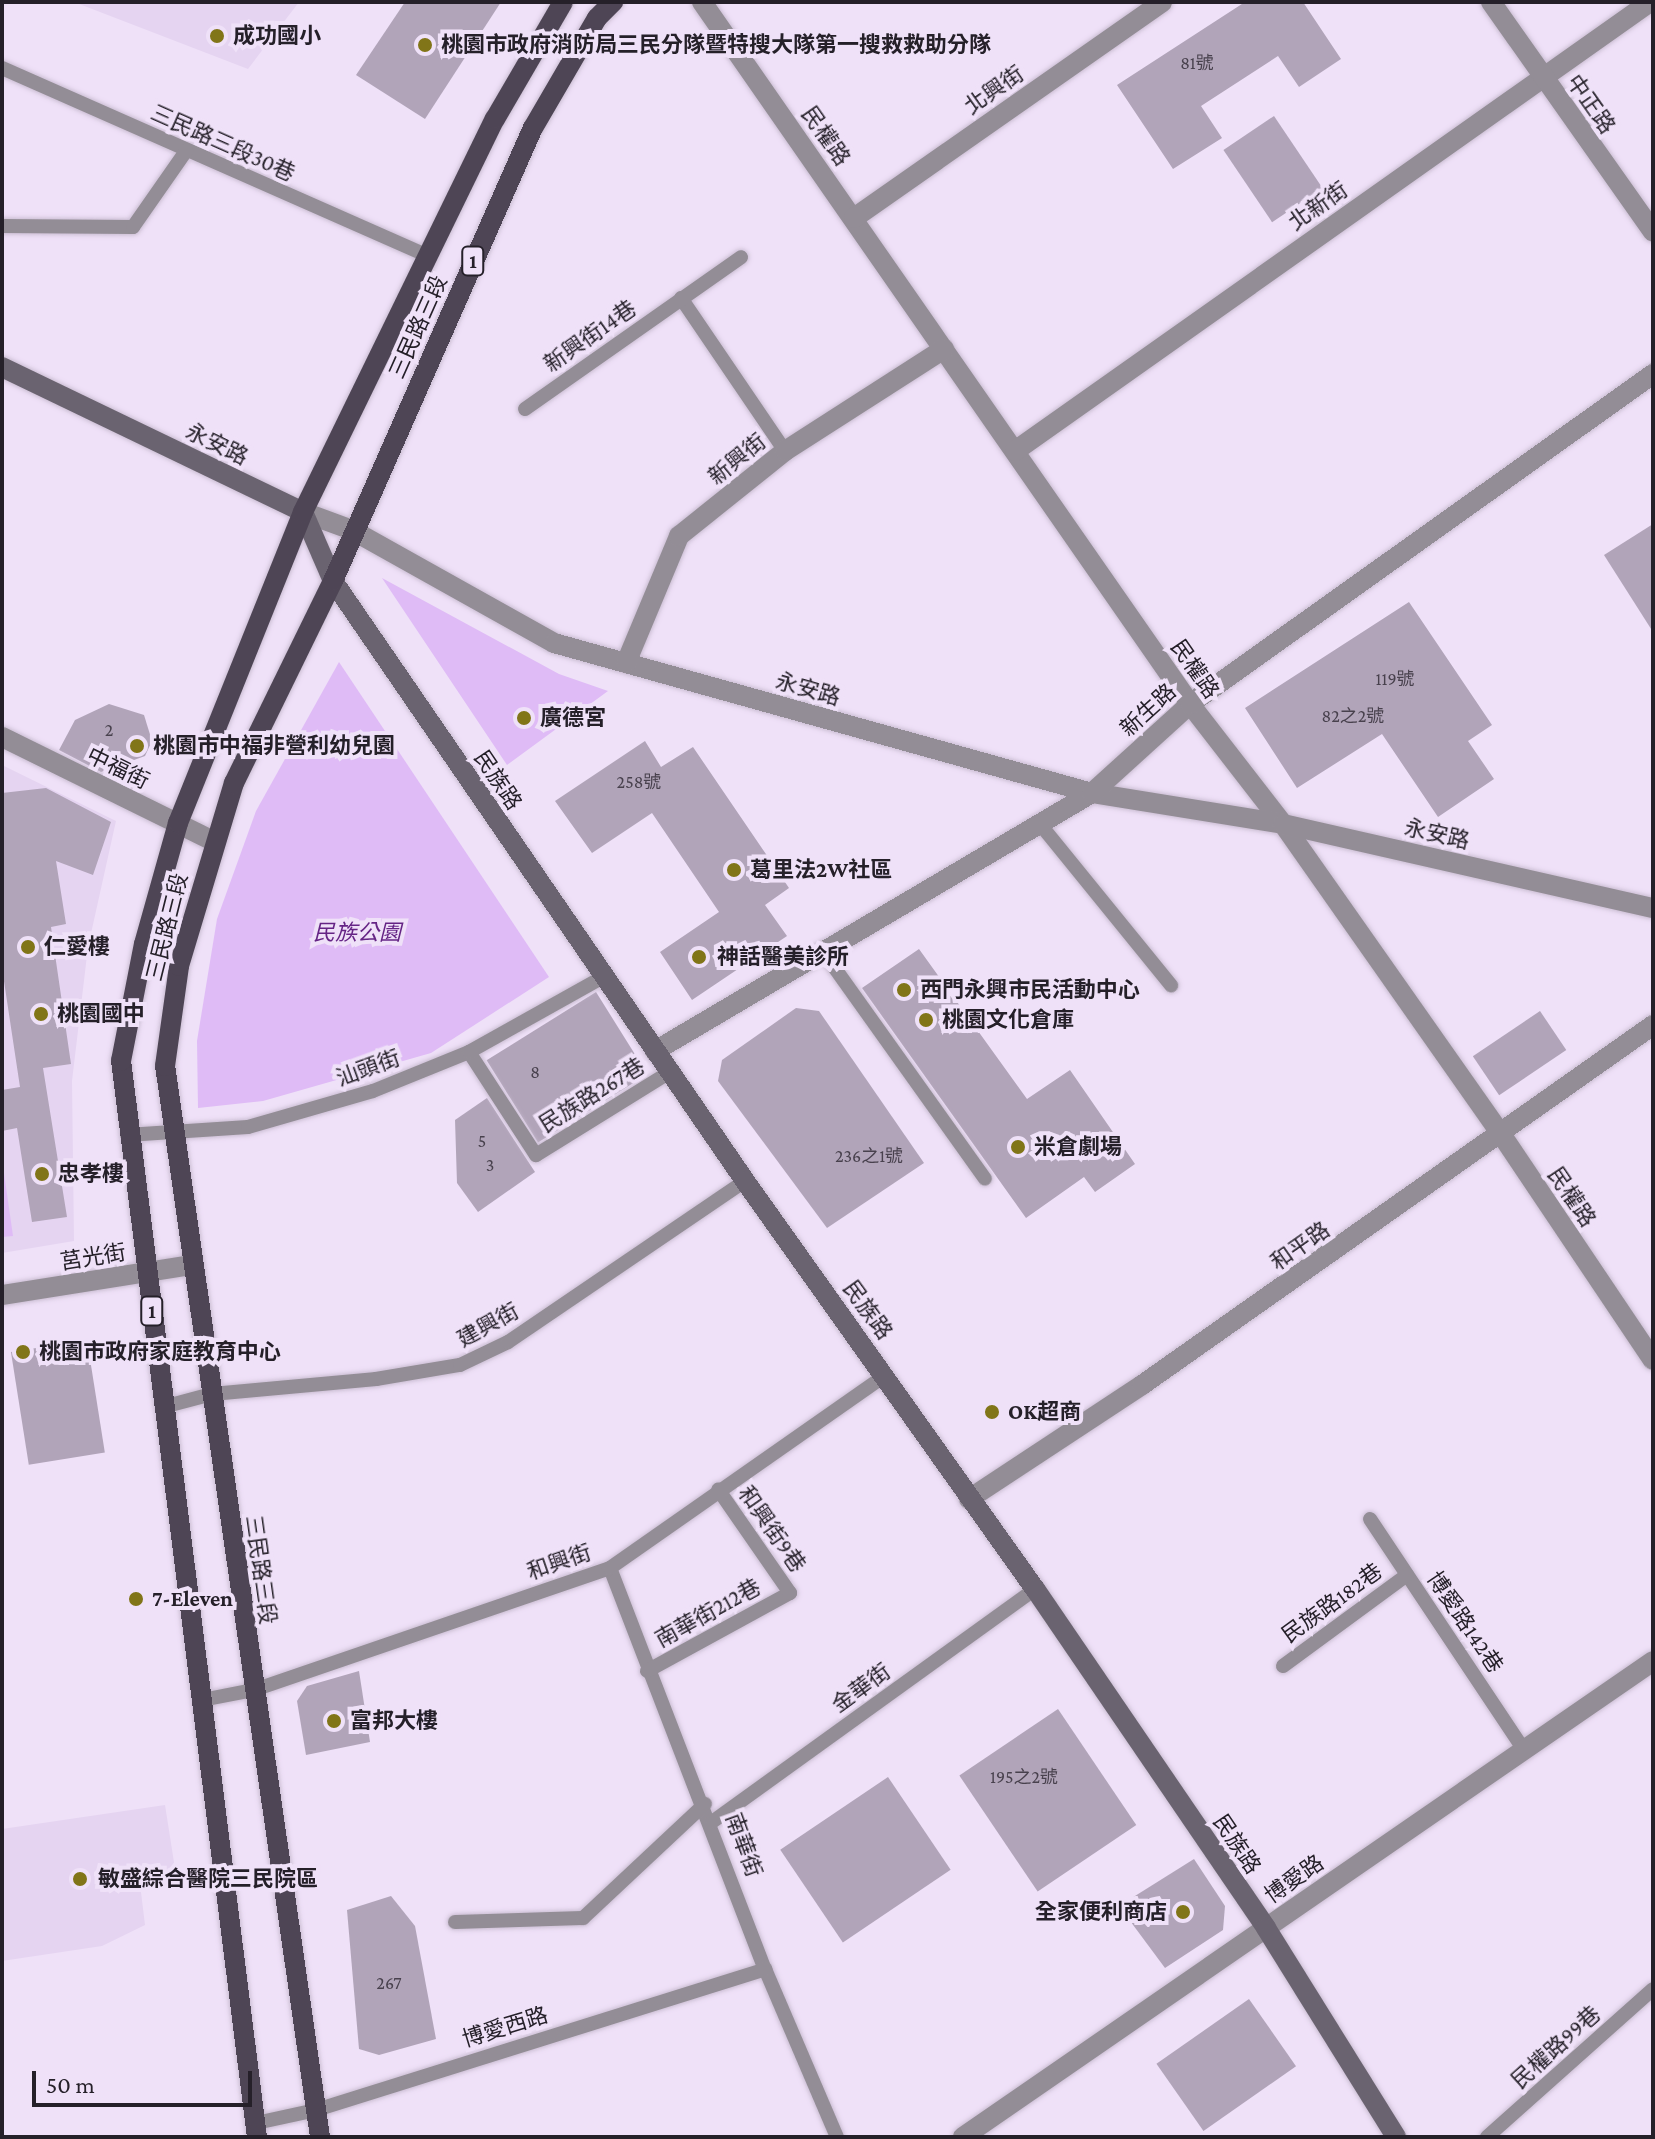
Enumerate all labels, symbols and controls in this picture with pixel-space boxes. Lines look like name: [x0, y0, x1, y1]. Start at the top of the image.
place label: 成功國小: [233, 23, 321, 49]
marker: 成功國小: [208, 27, 226, 45]
place label: 桃園市政府消防局三民分隊暨特搜大隊第一搜救救助分隊: [441, 32, 991, 58]
marker: 桃園市政府消防局三民分隊暨特搜大隊第一搜救救助分隊: [416, 36, 434, 54]
house number: 81號: [1180, 52, 1214, 74]
street label: 北興街: [959, 60, 1029, 120]
street label: 中正路: [1561, 69, 1621, 139]
street label: 三民路三段30巷: [147, 99, 299, 187]
street label: 民權路: [796, 101, 856, 171]
street label: 北新街: [1283, 176, 1353, 236]
road number: 1: [461, 245, 485, 277]
street label: 三民路三段: [384, 271, 452, 383]
street label: 新興街14巷: [539, 295, 641, 377]
street label: 永安路: [182, 418, 252, 470]
street label: 新興街: [703, 428, 771, 490]
street label: 民權路: [1165, 634, 1225, 704]
street label: 永安路: [773, 667, 843, 711]
house number: 119號: [1375, 668, 1415, 690]
street label: 新生路: [1115, 678, 1181, 742]
place label: 廣德宮: [540, 705, 606, 731]
house number: 82之2號: [1322, 705, 1384, 727]
marker: 廣德宮: [515, 709, 533, 727]
house number: 2: [105, 719, 113, 741]
place label: 桃園市中福非營利幼兒園: [153, 733, 395, 759]
marker: 桃園市中福非營利幼兒園: [128, 737, 146, 755]
street label: 中福街: [83, 742, 153, 794]
street label: 民族路: [469, 745, 527, 815]
house number: 258號: [617, 771, 661, 793]
street label: 永安路: [1402, 814, 1472, 854]
place label: 葛里法2W社區: [750, 857, 892, 883]
marker: 葛里法2W社區: [725, 861, 743, 879]
street label: 三民路三段: [141, 870, 193, 984]
park label: 民族公園: [313, 920, 401, 946]
place label: 仁愛樓: [44, 934, 110, 960]
marker: 仁愛樓: [19, 938, 37, 956]
place label: 神話醫美診所: [717, 944, 849, 970]
marker: 神話醫美診所: [688, 946, 710, 968]
place label: 西門永興市民活動中心: [920, 977, 1140, 1003]
marker: 西門永興市民活動中心: [895, 981, 913, 999]
place label: 桃園國中: [57, 1001, 145, 1027]
marker: 桃園國中: [32, 1005, 50, 1023]
place label: 桃園文化倉庫: [942, 1007, 1074, 1033]
marker: 桃園文化倉庫: [917, 1011, 935, 1029]
street label: 汕頭街: [332, 1044, 404, 1092]
street label: 民族路267巷: [535, 1052, 649, 1138]
house number: 8: [530, 1061, 540, 1083]
house number: 5: [478, 1130, 486, 1152]
place label: 米倉劇場: [1034, 1134, 1122, 1160]
marker: 米倉劇場: [1009, 1138, 1027, 1156]
house number: 236之1號: [835, 1145, 903, 1167]
house number: 3: [486, 1154, 494, 1176]
place label: 忠孝樓: [58, 1161, 124, 1187]
street label: 民權路: [1543, 1162, 1601, 1232]
marker: 忠孝樓: [33, 1165, 51, 1183]
street label: 和平路: [1265, 1216, 1335, 1276]
street label: 莒光街: [58, 1239, 128, 1275]
street label: 民族路: [838, 1276, 898, 1344]
road number: 1: [140, 1295, 164, 1327]
street label: 建興街: [453, 1297, 523, 1353]
place label: 桃園市政府家庭教育中心: [39, 1339, 281, 1365]
marker: 桃園市政府家庭教育中心: [14, 1343, 32, 1361]
place label: OK超商: [1008, 1399, 1081, 1425]
marker: OK超商: [983, 1403, 1001, 1421]
street label: 和興街9巷: [733, 1481, 811, 1577]
street label: 三民路三段: [240, 1514, 282, 1626]
street label: 和興街: [524, 1539, 594, 1585]
street label: 民族路182巷: [1277, 1558, 1387, 1648]
street label: 博愛路142巷: [1421, 1566, 1509, 1678]
street label: 南華街212巷: [651, 1573, 765, 1653]
place label: 7-Eleven: [152, 1586, 233, 1612]
marker: 7-Eleven: [127, 1590, 145, 1608]
street label: 金華街: [827, 1658, 895, 1718]
place label: 富邦大樓: [350, 1708, 438, 1734]
marker: 富邦大樓: [325, 1712, 343, 1730]
house number: 195之2號: [990, 1766, 1058, 1788]
street label: 南華街: [720, 1809, 768, 1881]
street label: 民族路: [1208, 1809, 1266, 1879]
street label: 博愛路: [1259, 1849, 1329, 1909]
place label: 敏盛綜合醫院三民院區: [98, 1866, 318, 1892]
marker: 敏盛綜合醫院三民院區: [69, 1868, 91, 1890]
place label: 全家便利商店: [1035, 1899, 1167, 1925]
marker: 全家便利商店: [1174, 1903, 1192, 1921]
house number: 267: [376, 1972, 402, 1994]
street label: 民權路99巷: [1506, 2000, 1606, 2094]
street label: 博愛西路: [459, 2002, 551, 2052]
scale bar: [36, 2055, 256, 2105]
text: 50 m: [46, 2071, 95, 2098]

